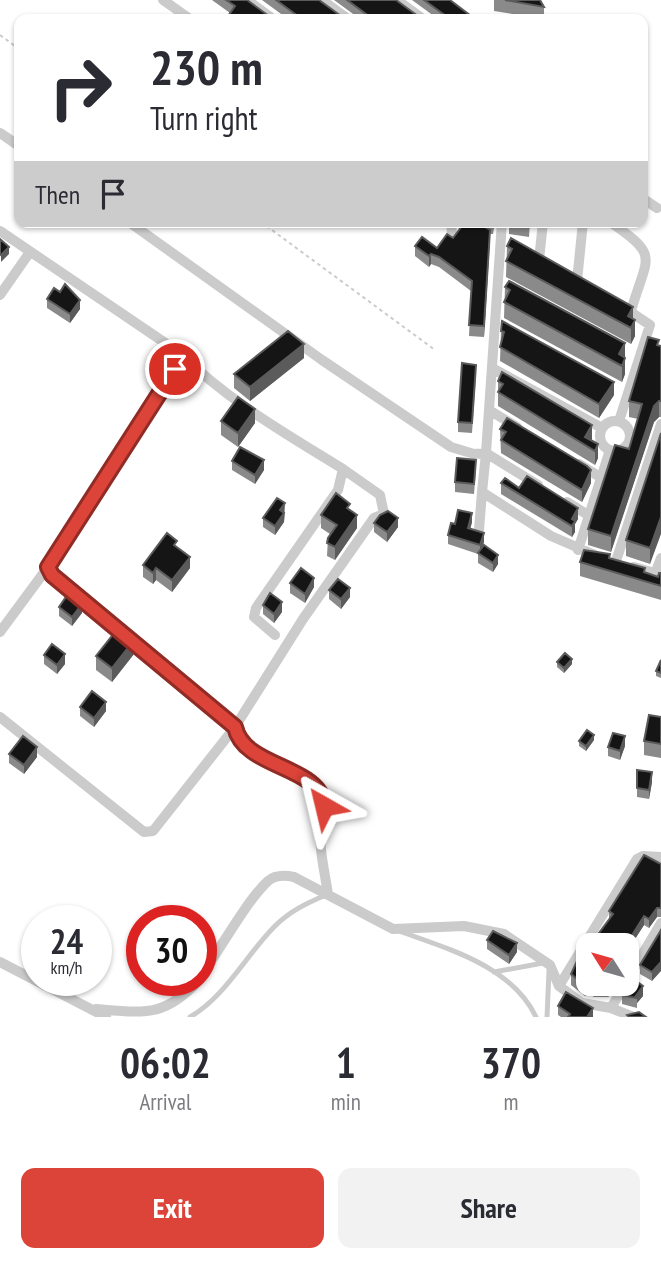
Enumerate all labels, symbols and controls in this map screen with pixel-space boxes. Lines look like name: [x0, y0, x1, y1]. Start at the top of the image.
text: 230 m: [150, 35, 263, 99]
icon: right: [35, 42, 126, 133]
text: Turn right: [150, 97, 258, 139]
icon: arrive: [94, 175, 132, 213]
text: Then: [35, 178, 80, 211]
pin: [145, 339, 205, 399]
icon: arrive: [156, 350, 194, 388]
position arrow: [287, 769, 361, 843]
speed limit sign: 30: [126, 905, 217, 996]
text: 24: [50, 918, 83, 964]
north arrow: [576, 933, 639, 996]
map controls: [576, 933, 639, 996]
text: km/h: [51, 956, 82, 979]
text: 06:02: [120, 1035, 211, 1090]
text: 1: [336, 1035, 356, 1090]
text: 370: [481, 1035, 541, 1090]
text: Arrival: [139, 1087, 191, 1116]
text: min: [331, 1087, 361, 1116]
text: m: [503, 1087, 518, 1116]
button: Exit: [21, 1168, 324, 1248]
button: Share: [338, 1168, 640, 1248]

